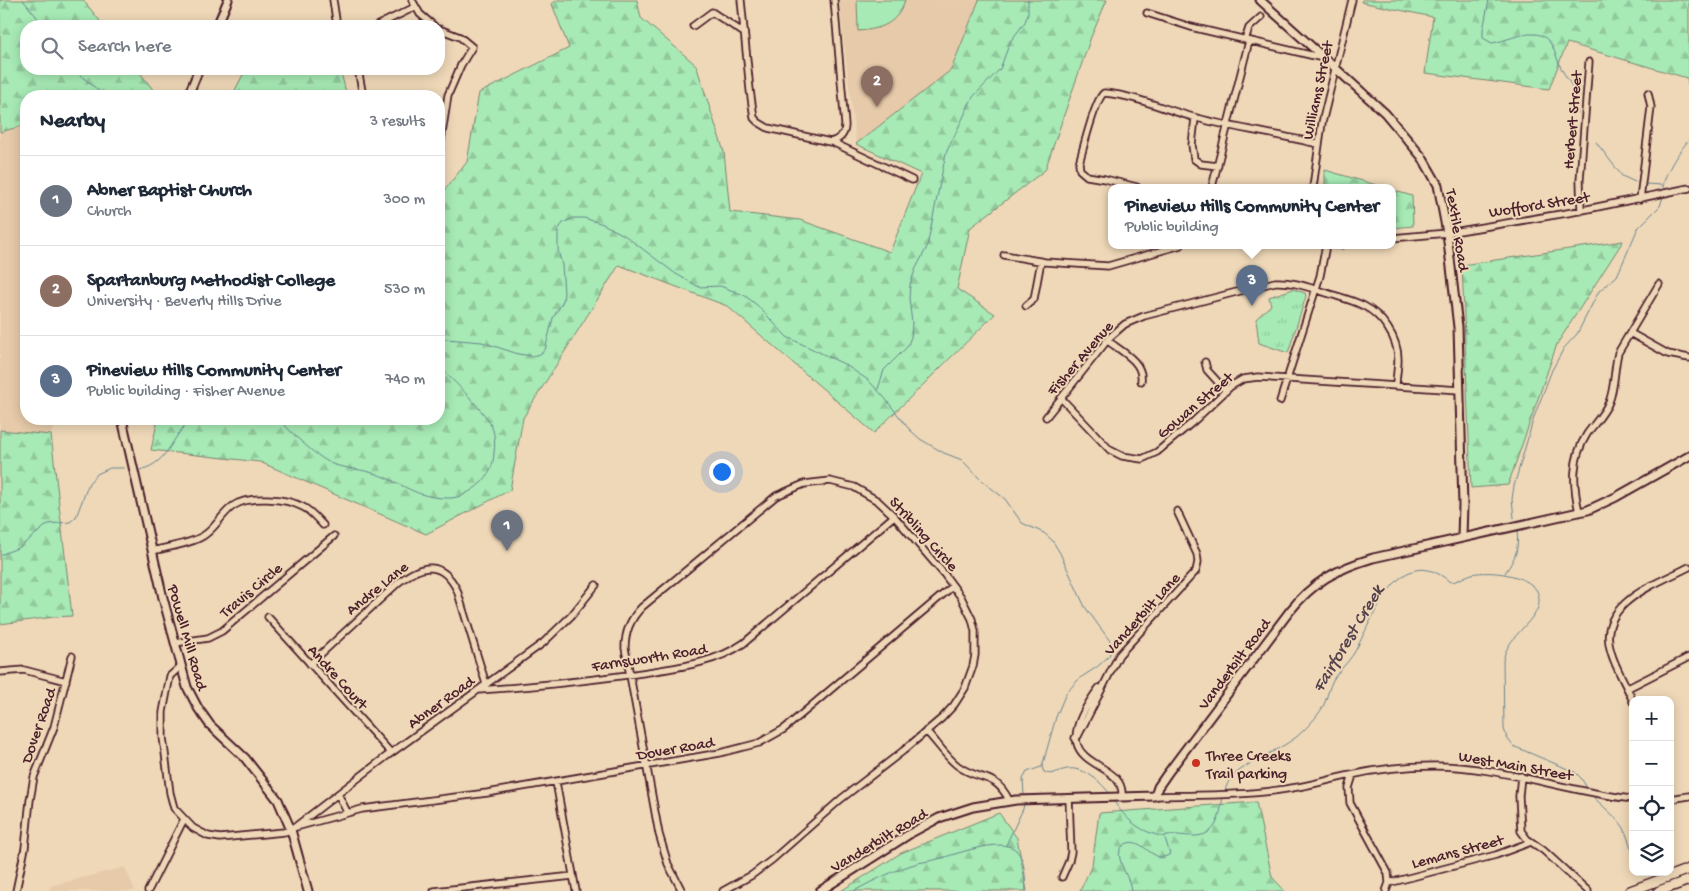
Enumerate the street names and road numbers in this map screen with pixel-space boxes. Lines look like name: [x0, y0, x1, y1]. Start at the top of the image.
street label: Williams Street: [1300, 38, 1339, 142]
street label: Herbert Street: [1561, 69, 1588, 170]
street label: Textile Road: [1439, 187, 1472, 275]
street label: Wofford Street: [1488, 189, 1593, 224]
street label: Fisher Avenue: [1044, 318, 1119, 401]
street label: Gowan Street: [1154, 368, 1239, 444]
street label: Stribling Circle: [884, 494, 961, 577]
street label: Andre Lane: [343, 558, 414, 621]
street label: Travis Circle: [216, 560, 288, 624]
street label: Vanderbilt Lane: [1101, 569, 1186, 661]
street label: Powell Mill Road: [161, 582, 210, 695]
street label: Vanderbilt Road: [1195, 614, 1277, 715]
street label: Farnsworth Road: [590, 641, 710, 678]
street label: Andre Court: [302, 642, 371, 716]
street label: Abner Road: [405, 672, 481, 734]
street label: Dover Road: [18, 684, 63, 767]
street label: Dover Road: [634, 734, 717, 767]
street label: West Main Street: [1457, 748, 1575, 787]
street label: Vanderbilt Road: [827, 805, 933, 879]
street label: Lemans Street: [1410, 832, 1507, 875]

